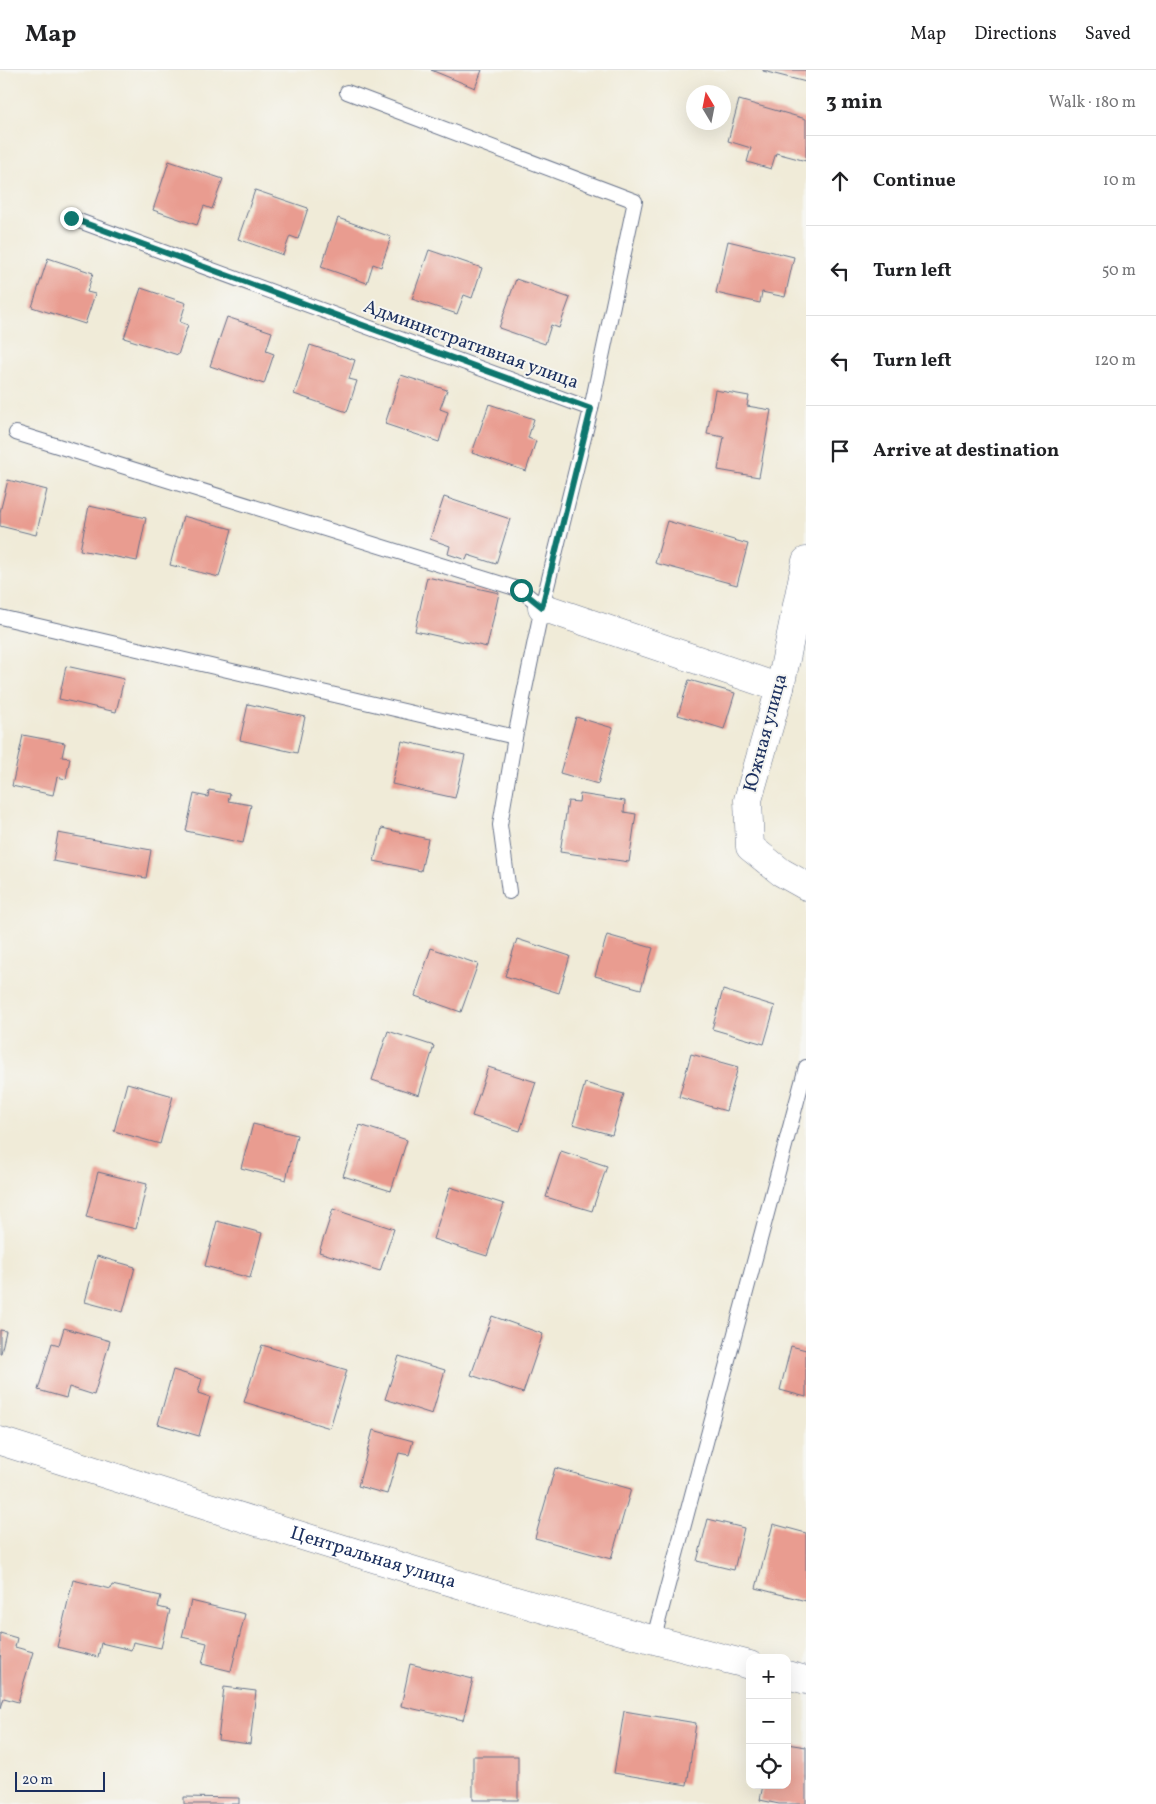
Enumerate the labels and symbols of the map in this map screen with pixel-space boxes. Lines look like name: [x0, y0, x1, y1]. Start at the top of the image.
north arrow: [686, 85, 731, 130]
route end: [60, 207, 83, 230]
street label: Административная улица: [360, 294, 582, 396]
route start: [510, 579, 533, 602]
street label: Южная улица: [738, 671, 794, 795]
street label: Центральная улица: [287, 1520, 459, 1596]
scale bar: [15, 1769, 105, 1792]

